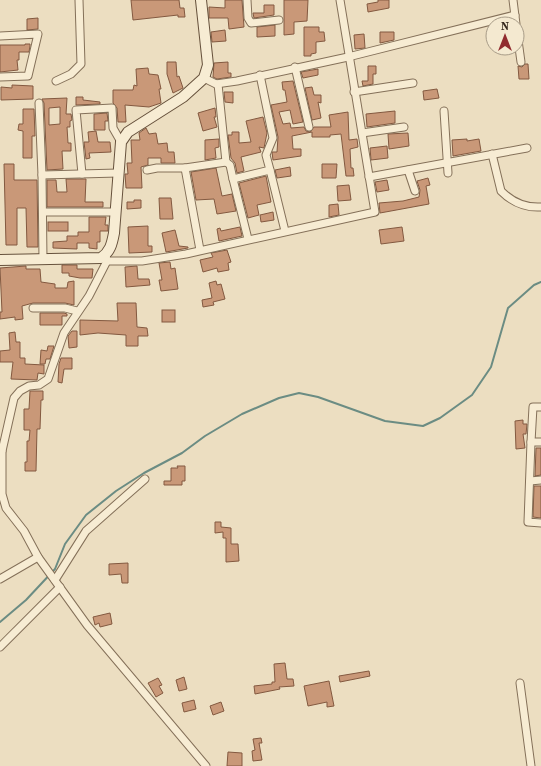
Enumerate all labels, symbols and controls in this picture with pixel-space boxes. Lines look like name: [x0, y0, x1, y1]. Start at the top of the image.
north arrow: [485, 16, 525, 56]
text: N: [501, 19, 509, 34]

